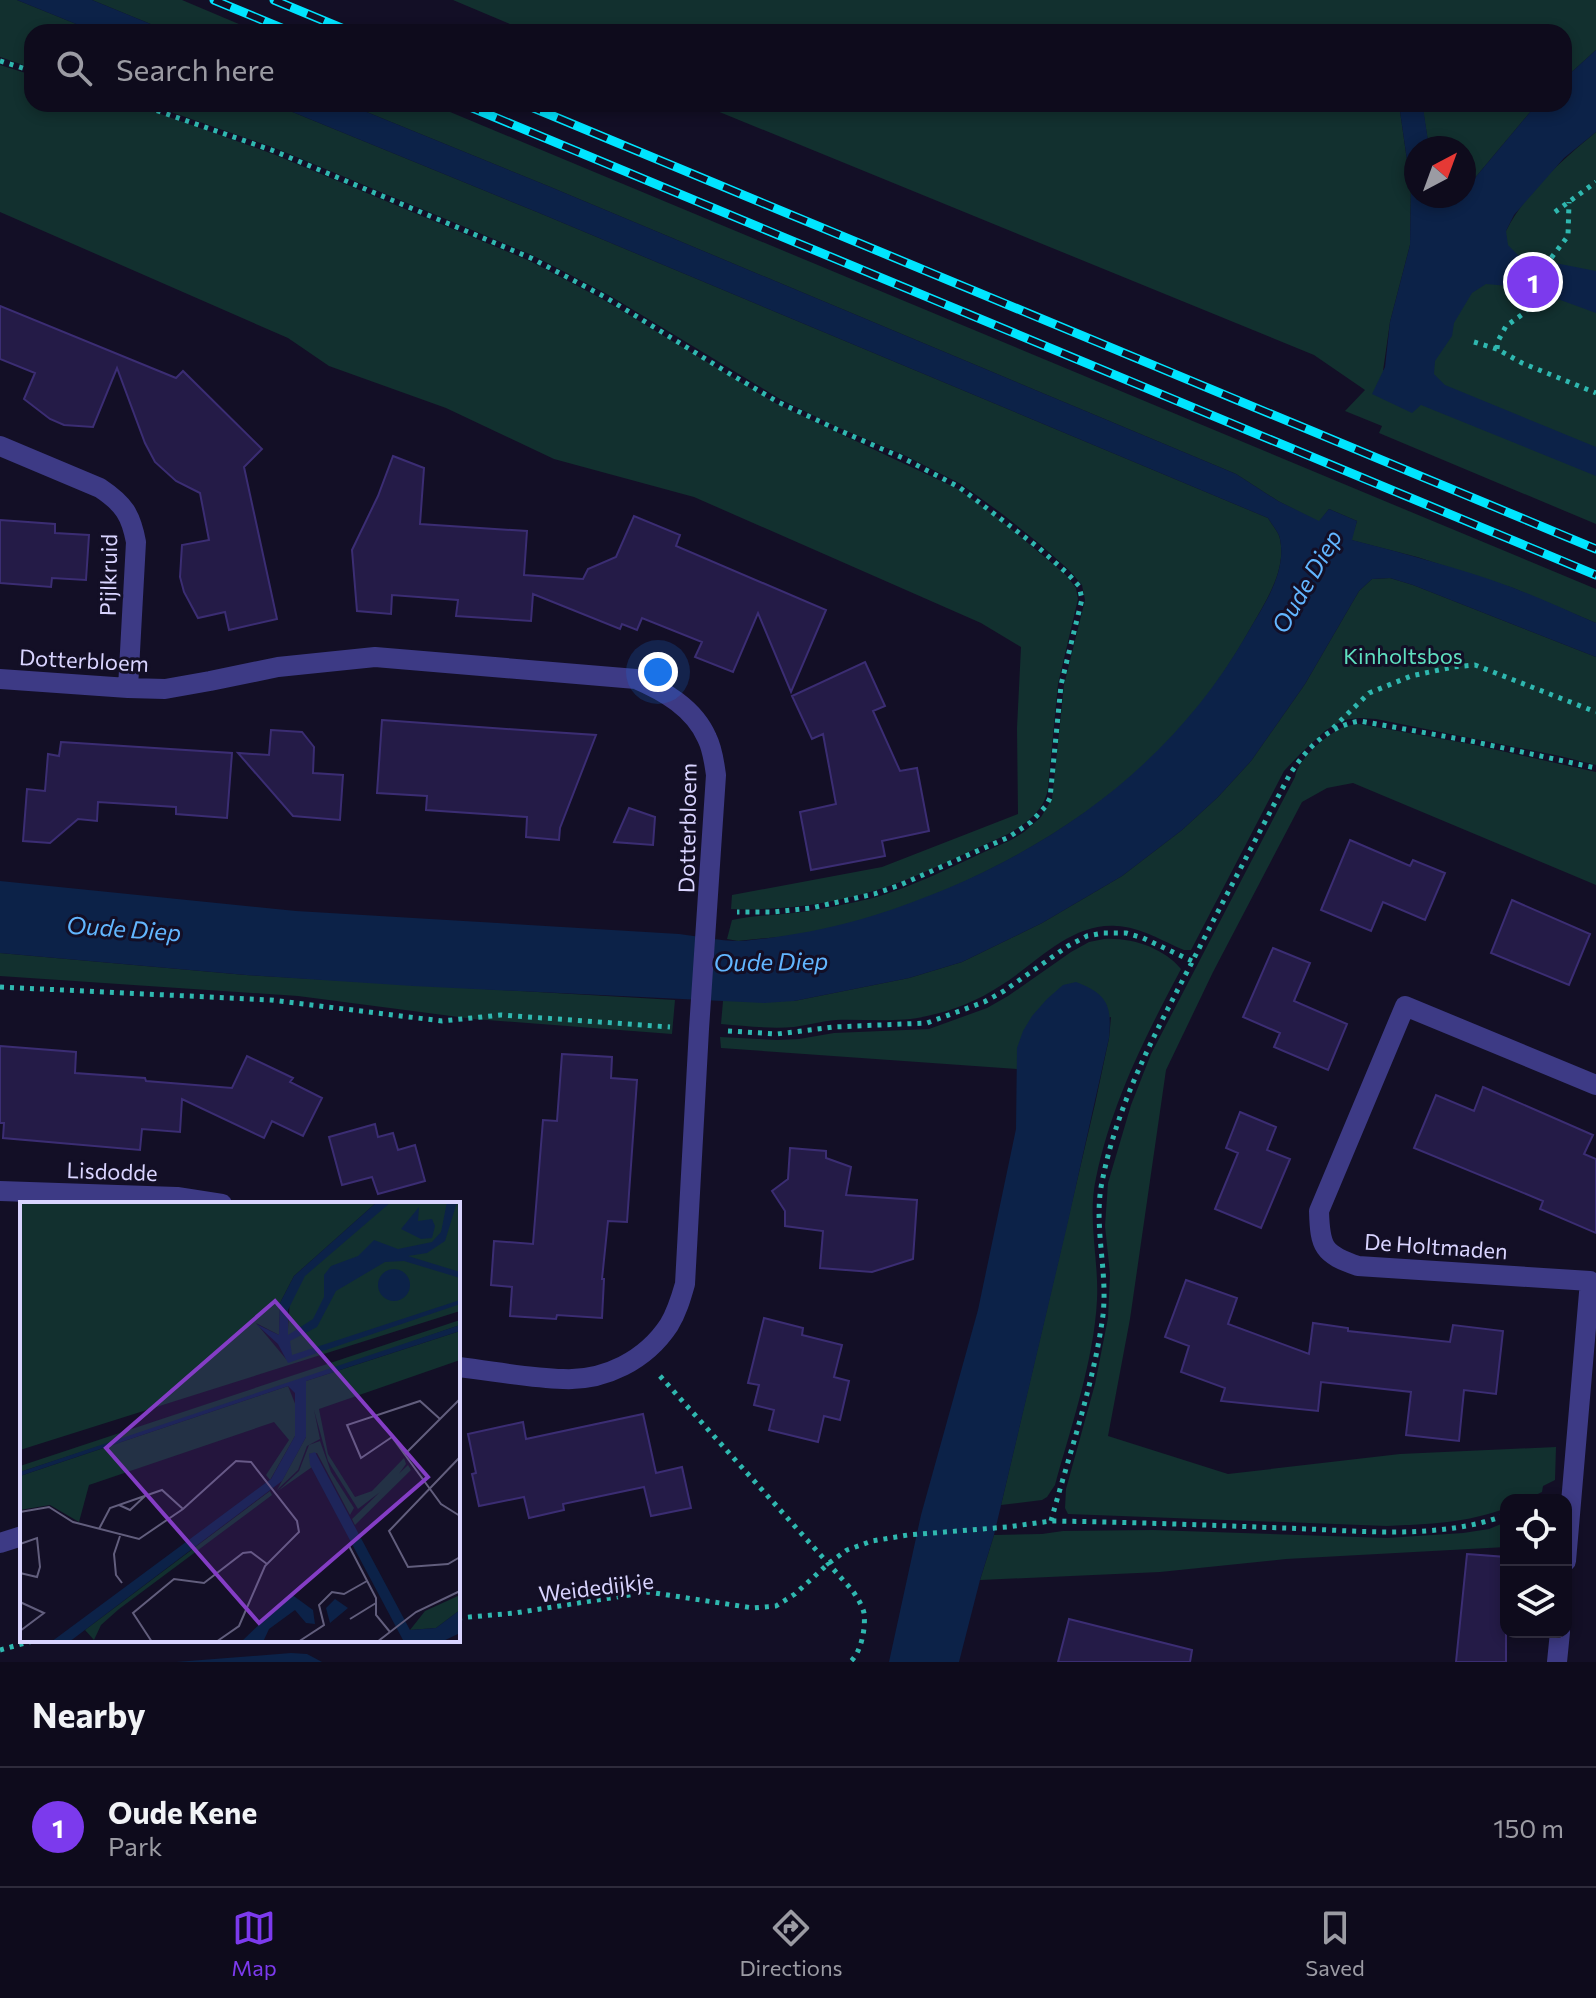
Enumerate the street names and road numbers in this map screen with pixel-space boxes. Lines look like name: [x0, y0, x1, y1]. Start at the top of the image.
street label: Pijlkruid: [94, 534, 122, 616]
street label: Dotterbloem: [18, 643, 150, 677]
street label: Dotterbloem: [672, 763, 702, 893]
street label: Lisdodde: [66, 1156, 158, 1186]
street label: De Holtmaden: [1363, 1228, 1509, 1264]
street label: Weidedijkje: [537, 1567, 655, 1607]

